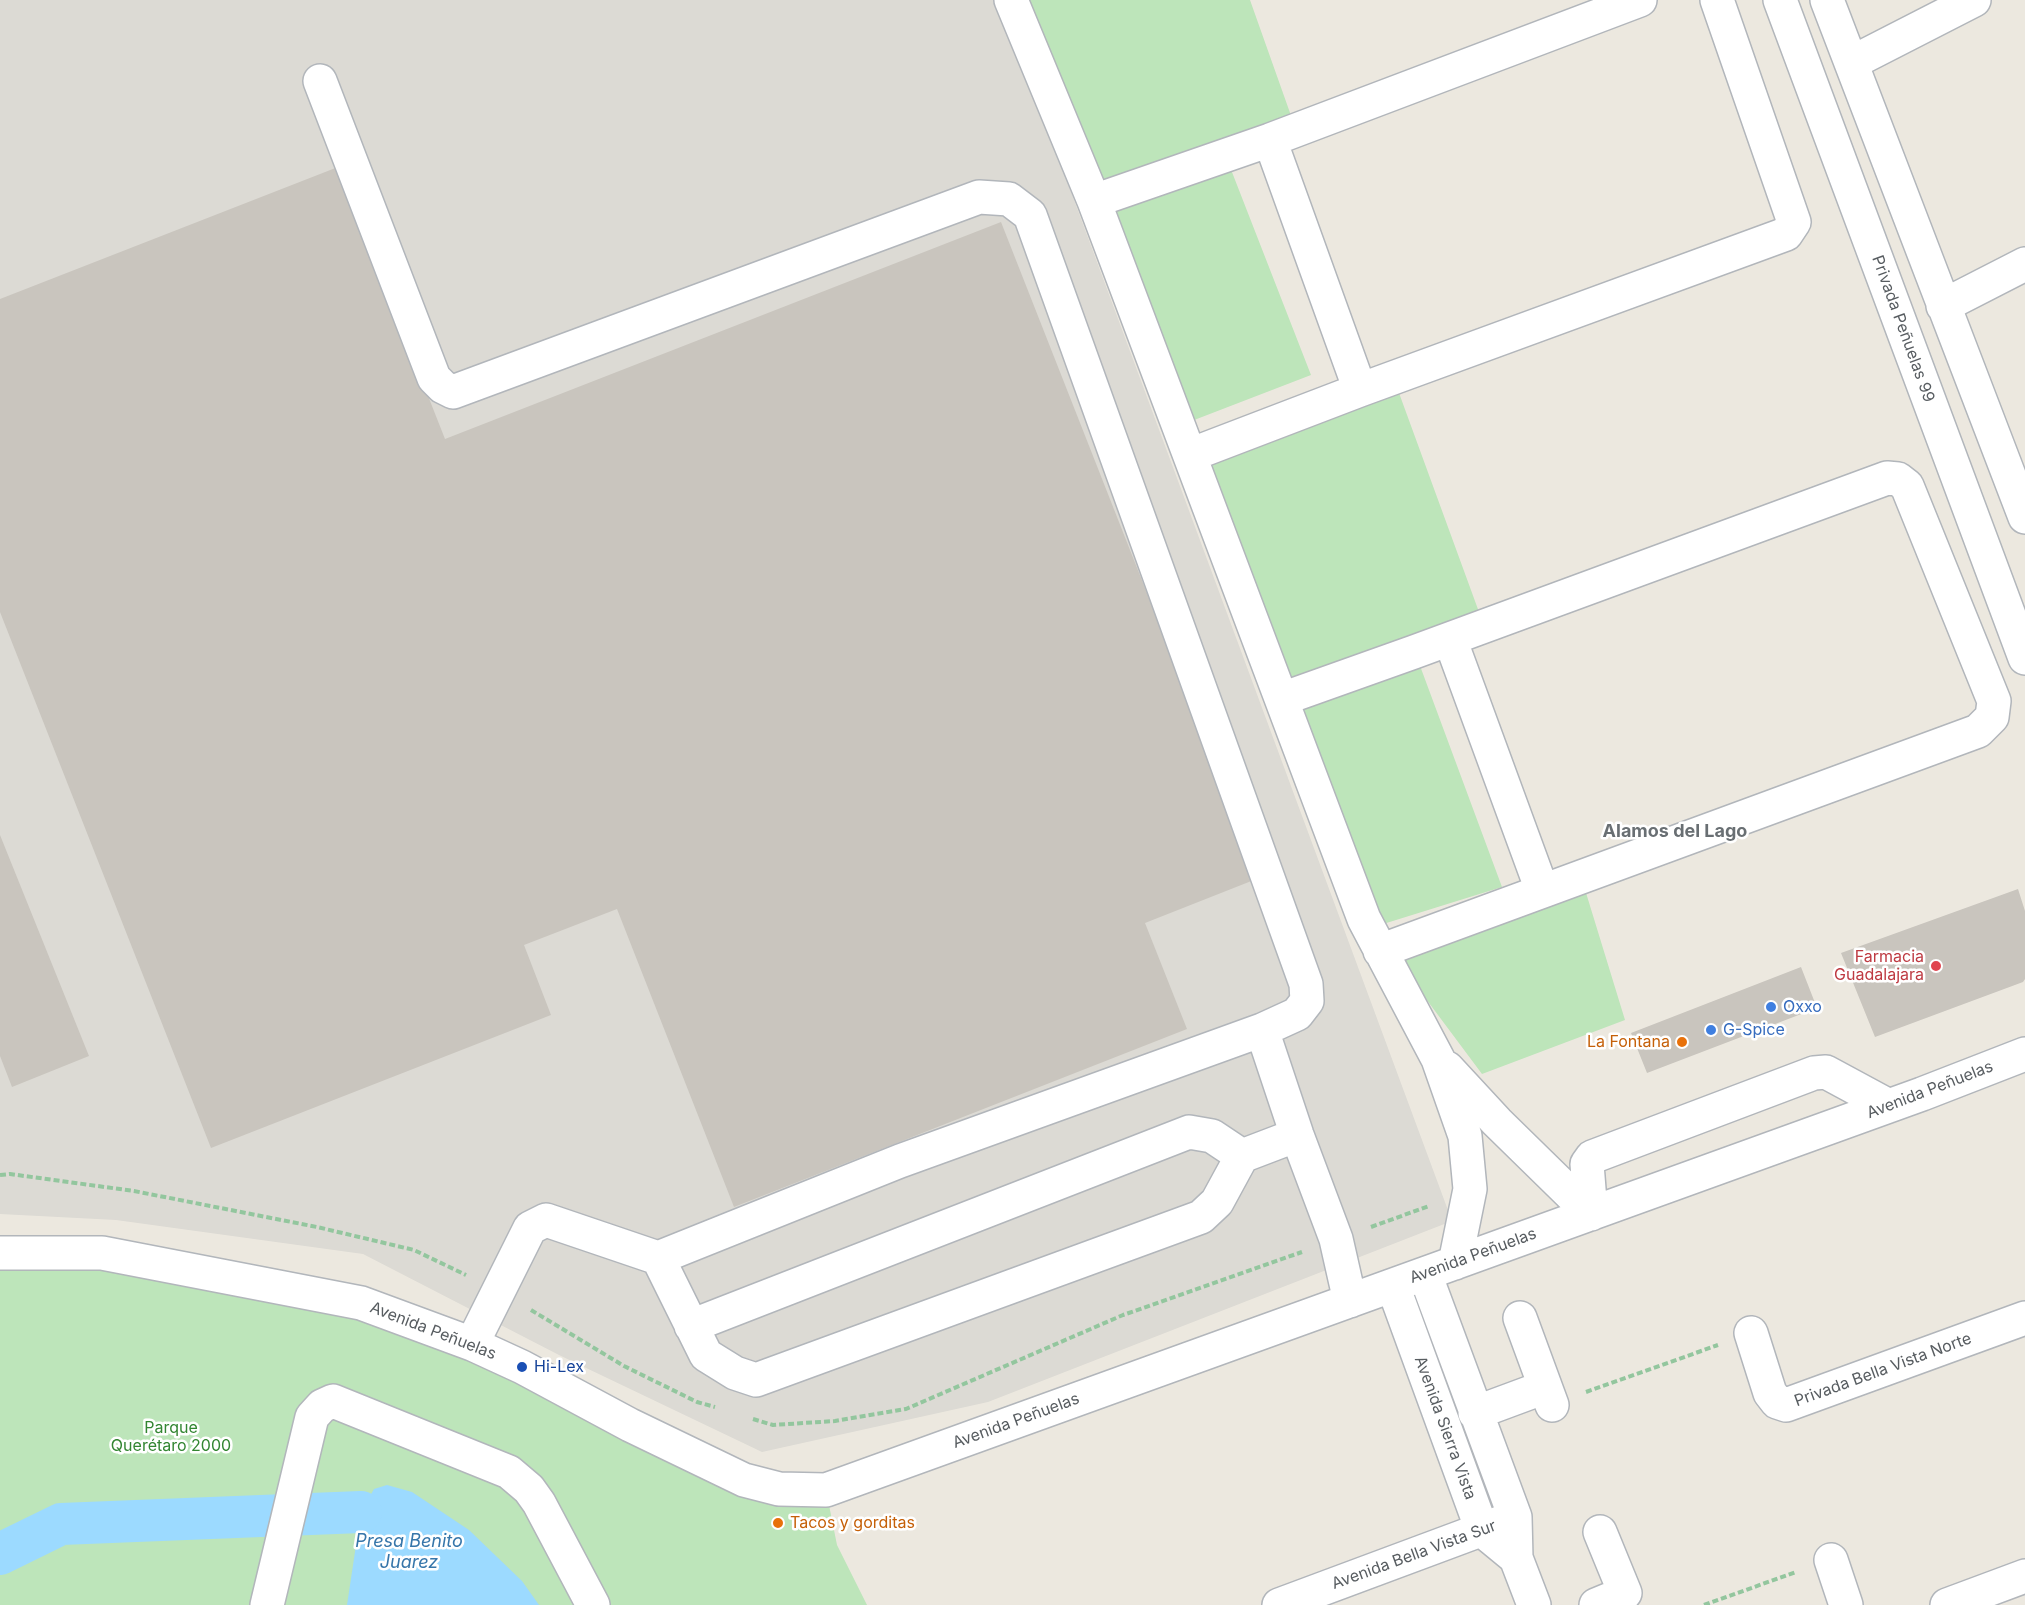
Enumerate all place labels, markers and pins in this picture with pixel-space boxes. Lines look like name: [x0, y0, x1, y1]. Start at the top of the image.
place label: Farmacia Guadalajara: [1834, 947, 1924, 985]
marker: Farmacia Guadalajara: [1929, 959, 1943, 973]
place label: Oxxo: [1783, 997, 1822, 1017]
marker: Oxxo: [1764, 1000, 1778, 1014]
place label: G-Spice: [1723, 1020, 1785, 1040]
marker: G-Spice: [1704, 1023, 1718, 1037]
place label: La Fontana: [1587, 1032, 1670, 1052]
marker: La Fontana: [1675, 1035, 1689, 1049]
place label: Hi-Lex: [534, 1357, 584, 1377]
marker: Hi-Lex: [515, 1360, 529, 1374]
place label: Tacos y gorditas: [790, 1513, 915, 1533]
marker: Tacos y gorditas: [771, 1516, 785, 1530]

